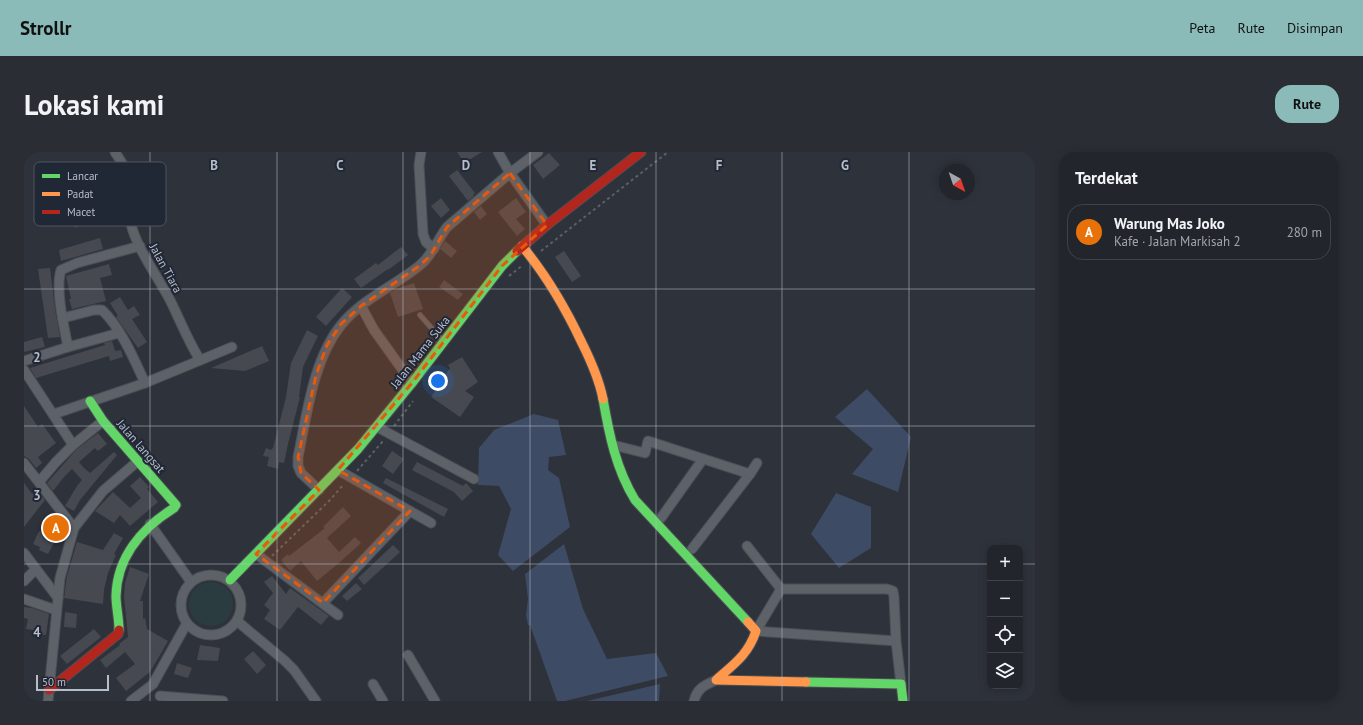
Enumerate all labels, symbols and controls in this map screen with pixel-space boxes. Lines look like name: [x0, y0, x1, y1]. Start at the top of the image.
text: Strollr: [20, 16, 71, 40]
text: Peta: [1189, 19, 1215, 37]
text: Rute: [1237, 19, 1265, 37]
text: Disimpan: [1287, 19, 1343, 37]
button: Rute: [1275, 85, 1339, 123]
text: Lokasi kami: [24, 86, 164, 123]
text: B: [210, 157, 218, 174]
text: C: [336, 157, 344, 174]
text: D: [462, 157, 470, 174]
text: E: [590, 157, 597, 174]
text: F: [716, 157, 723, 174]
text: G: [841, 157, 849, 174]
legend: [34, 162, 166, 226]
north arrow: [939, 164, 975, 200]
text: Terdekat: [1075, 167, 1138, 189]
text: Lancar: [67, 169, 98, 183]
text: Padat: [67, 187, 94, 201]
text: Macet: [67, 205, 95, 219]
text: Warung Mas Joko: [1114, 214, 1225, 233]
text: A: [1085, 224, 1093, 241]
text: 280 m: [1287, 224, 1322, 241]
text: Kafe · Jalan Markisah 2: [1114, 233, 1241, 250]
street label: Jalan Tiara: [146, 240, 186, 295]
street label: Jalan Mama Suka: [387, 313, 453, 392]
text: 2: [33, 349, 41, 366]
your location: [428, 371, 448, 391]
street label: Jalan langsat: [113, 415, 168, 476]
text: 3: [33, 487, 41, 504]
pin: A: [43, 513, 69, 543]
map controls: [987, 545, 1023, 689]
button: +: [987, 545, 1023, 581]
button: −: [987, 581, 1023, 617]
button: locate: [987, 617, 1023, 653]
text: 4: [33, 624, 41, 641]
button: layers: [987, 653, 1023, 689]
scale bar: [36, 673, 109, 692]
text: 50 m: [42, 675, 66, 689]

